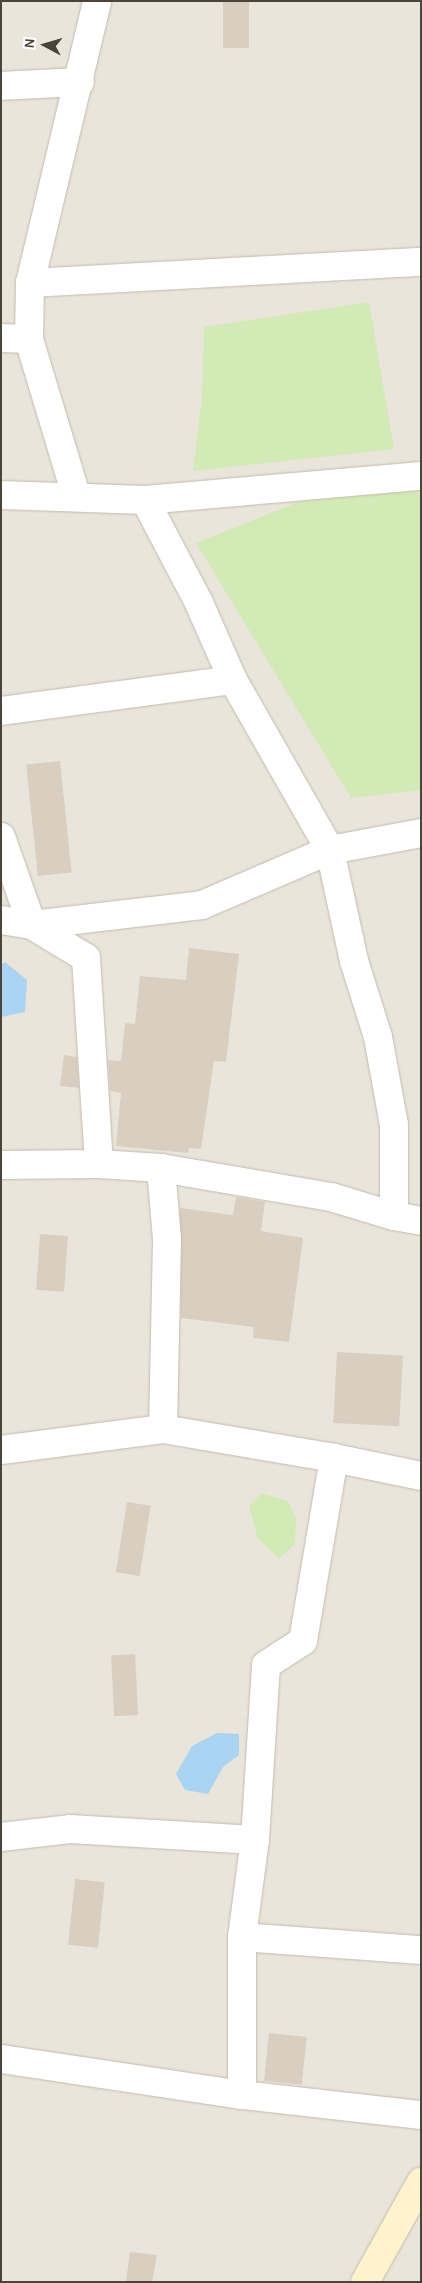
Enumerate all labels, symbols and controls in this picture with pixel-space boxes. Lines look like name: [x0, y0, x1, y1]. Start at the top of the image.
north arrow: [20, 20, 70, 70]
text: N: [21, 38, 39, 49]

